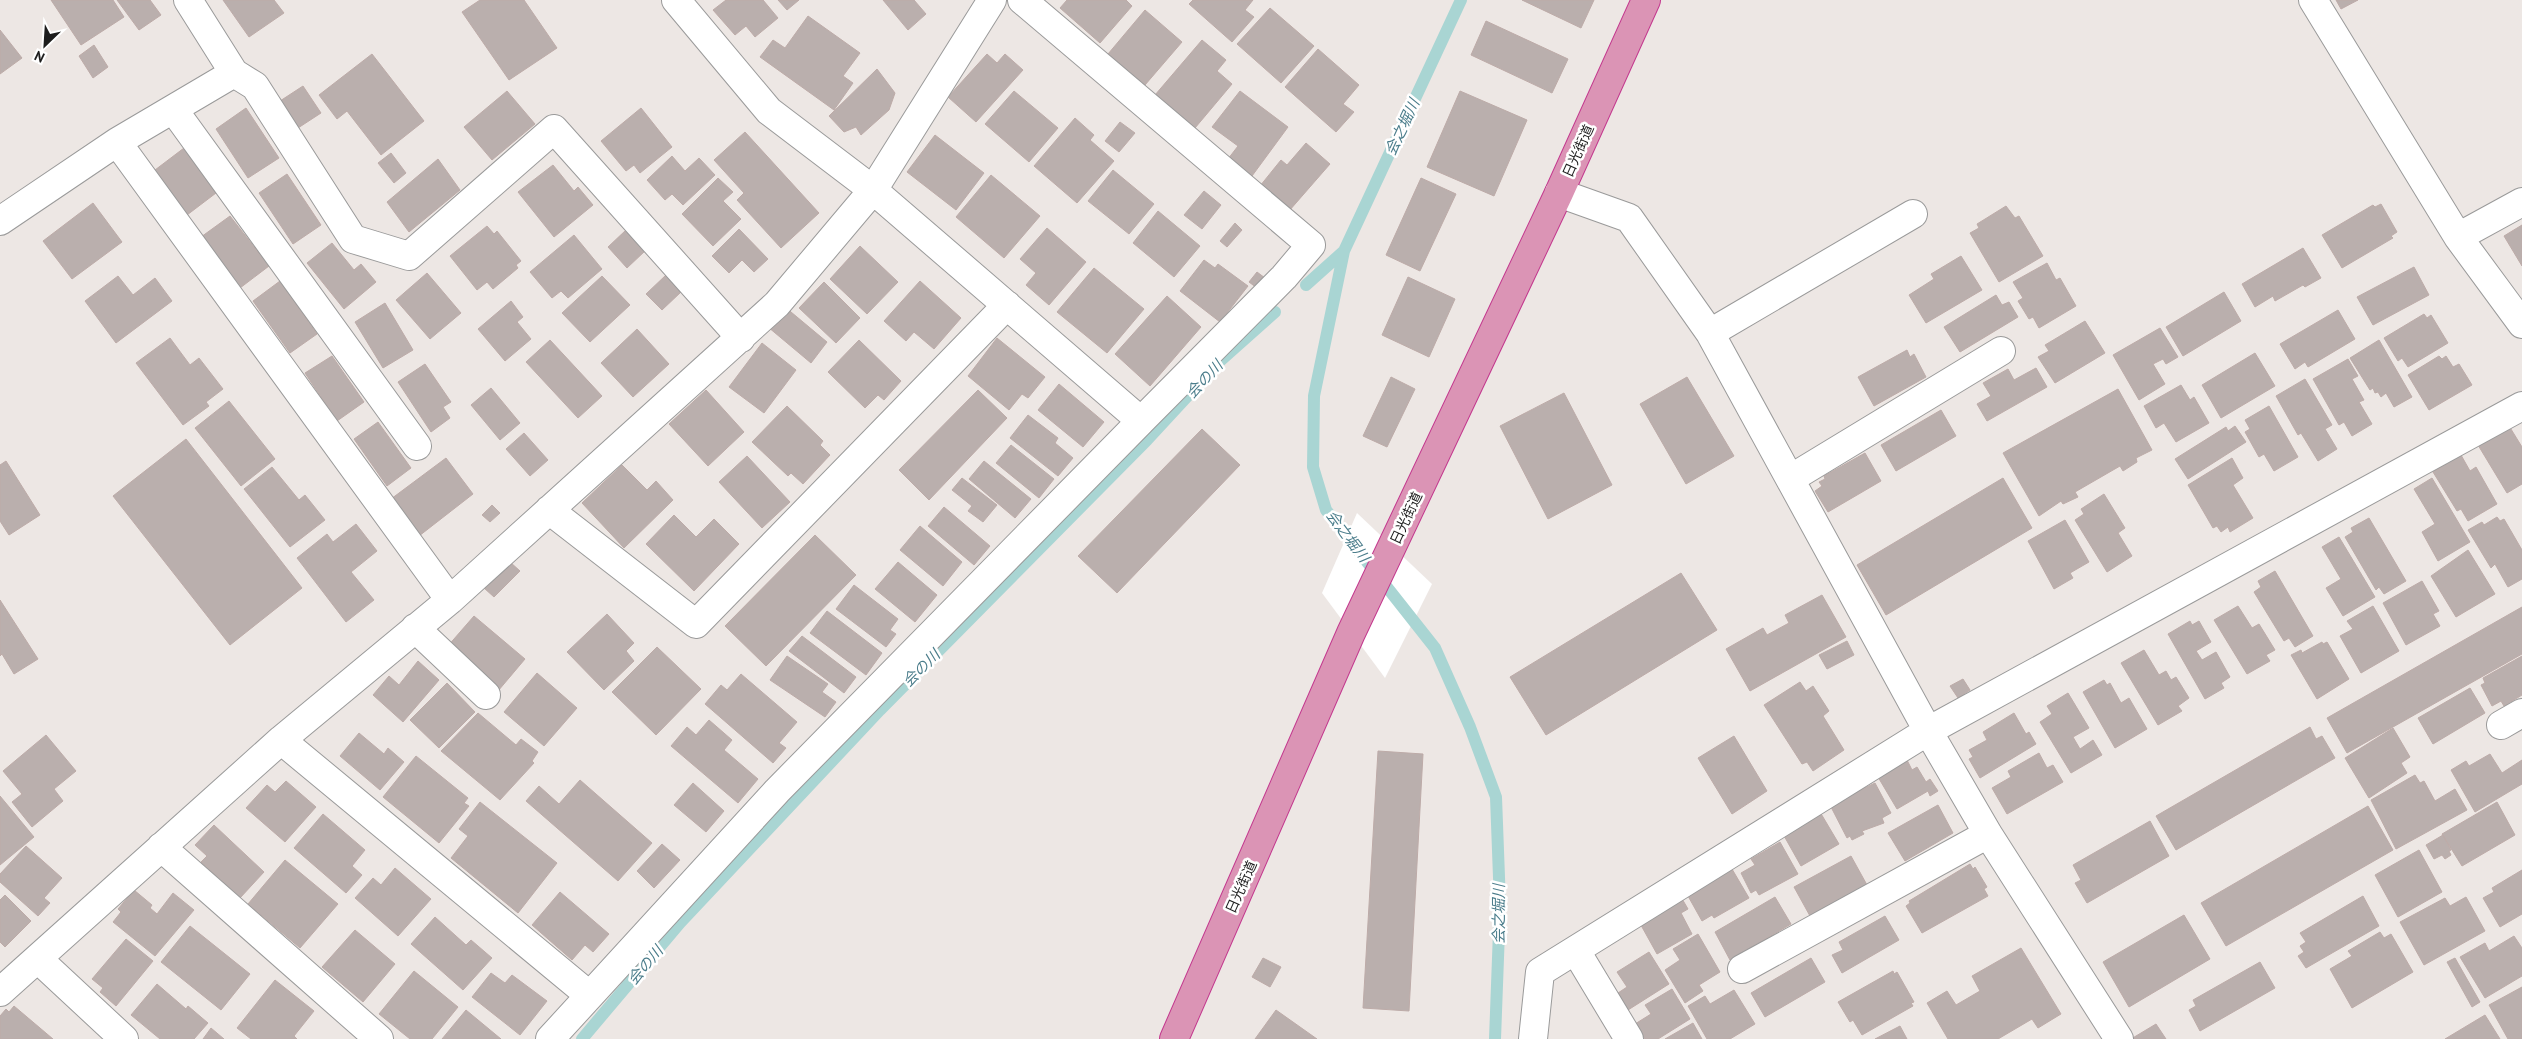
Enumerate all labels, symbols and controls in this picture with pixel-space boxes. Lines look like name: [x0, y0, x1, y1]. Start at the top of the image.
north arrow: [20, 20, 70, 70]
text: N: [32, 47, 47, 67]
water label: 会之堀川: [1381, 94, 1424, 158]
street label: 日光街道: [1558, 122, 1598, 180]
water label: 会の川: [1182, 355, 1228, 402]
street label: 日光街道: [1386, 489, 1426, 547]
water label: 会之堀川: [1322, 506, 1375, 567]
water label: 会の川: [898, 644, 945, 691]
street label: 日光街道: [1221, 858, 1261, 916]
water label: 会之堀川: [1489, 882, 1508, 944]
water label: 会の川: [623, 940, 668, 988]

